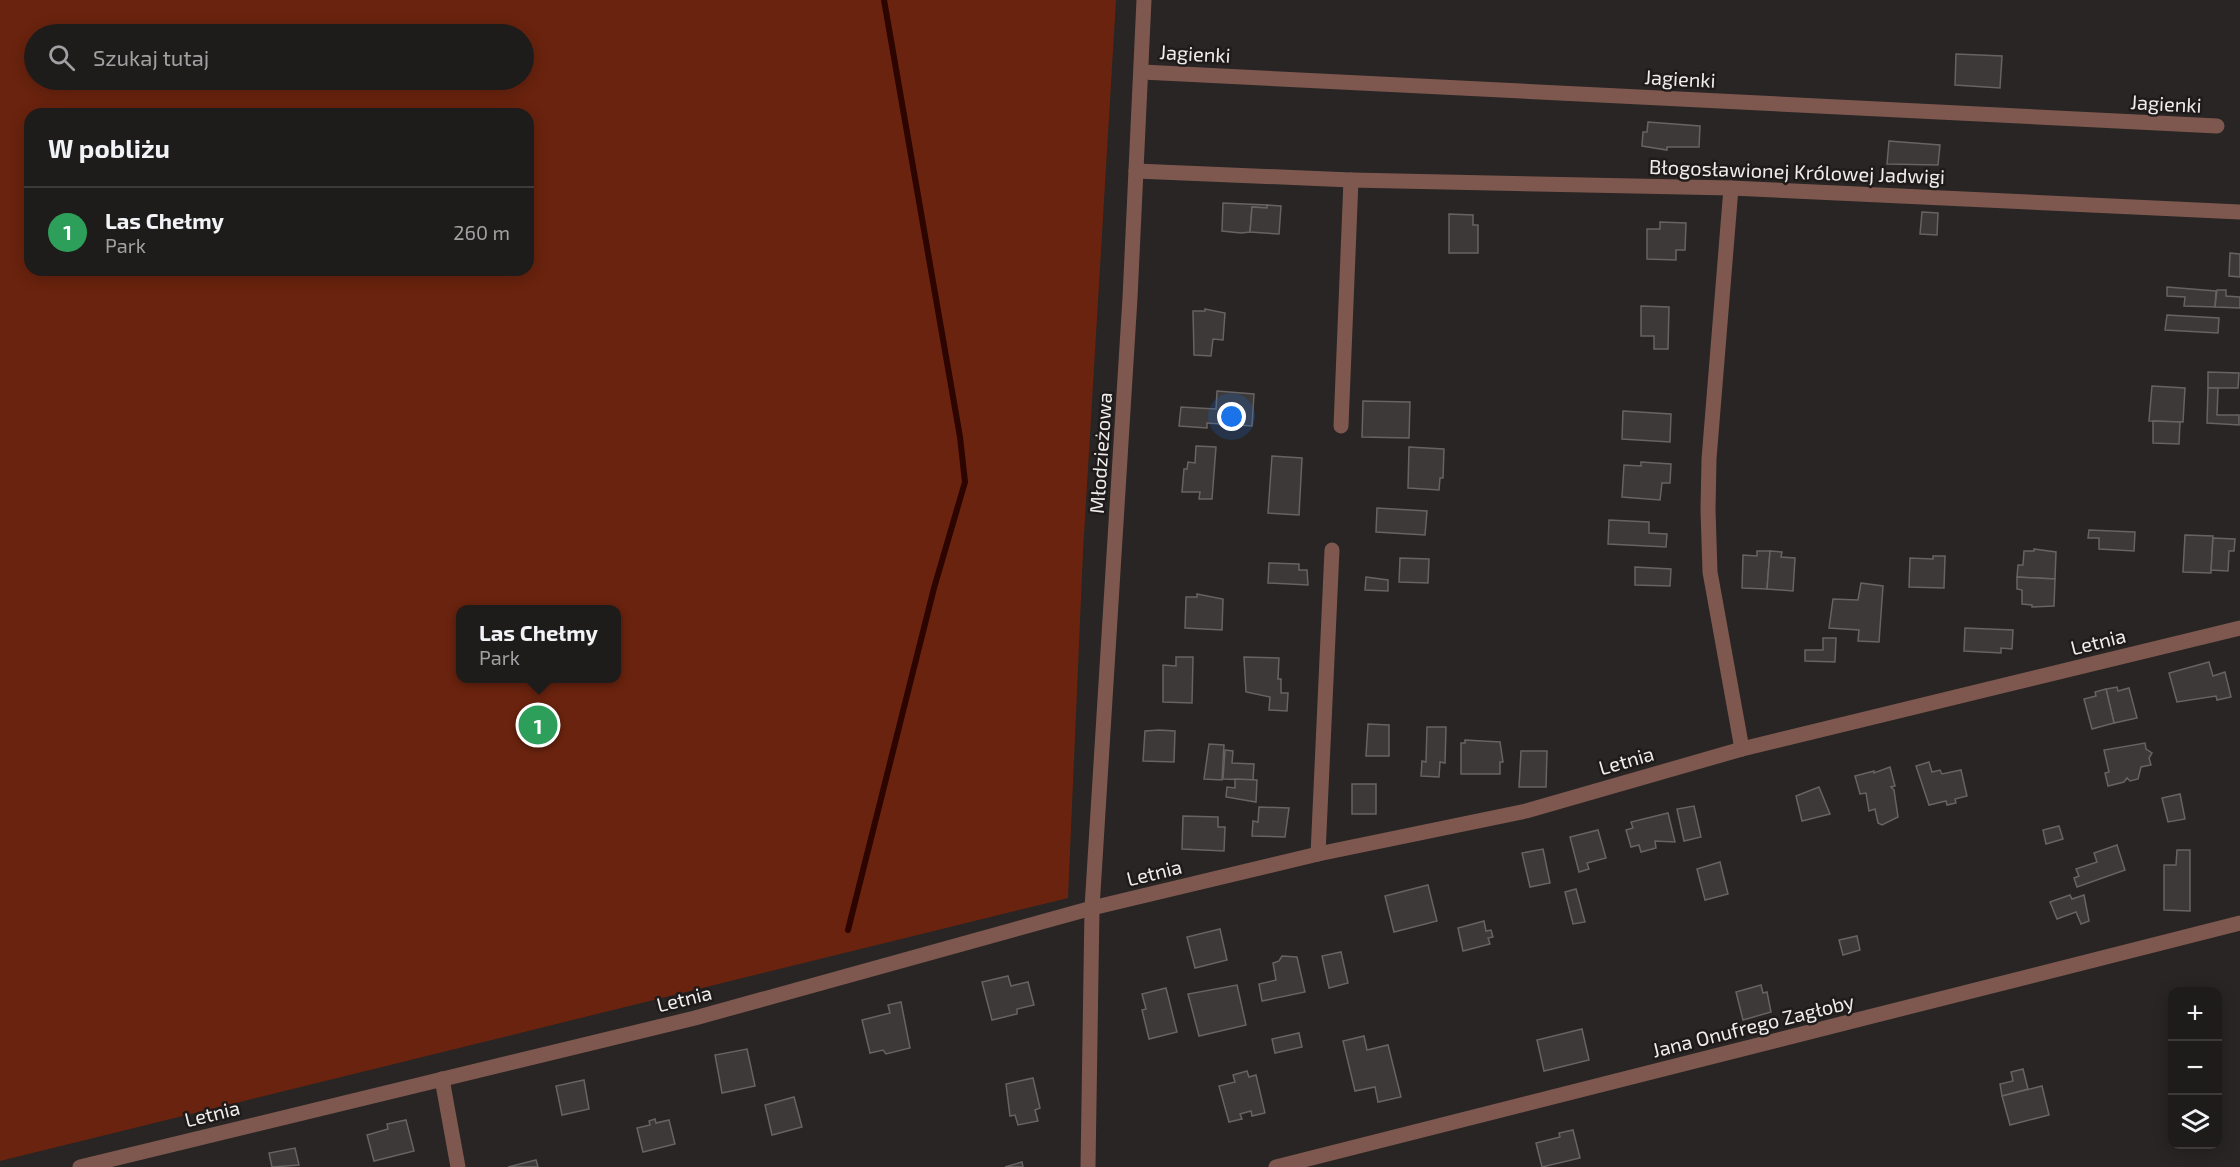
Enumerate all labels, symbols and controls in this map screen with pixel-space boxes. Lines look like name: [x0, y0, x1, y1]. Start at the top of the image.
search box: [24, 24, 534, 90]
street label: Jagienki: [1159, 39, 1231, 67]
icon: search: [45, 41, 78, 74]
text: Szukaj tutaj: [93, 44, 209, 70]
street label: Jagienki: [1644, 64, 1716, 92]
street label: Jagienki: [2130, 89, 2202, 117]
text: W pobliżu: [48, 132, 170, 163]
street label: Błogosławionej Królowej Jadwigi: [1649, 154, 1945, 188]
text: Las Chełmy: [105, 207, 224, 233]
text: 1: [63, 220, 72, 244]
text: 260 m: [453, 220, 510, 244]
text: Park: [105, 233, 146, 257]
street label: Młodzieżowa: [1084, 391, 1116, 515]
your location: [1217, 402, 1246, 431]
popup: [456, 605, 621, 683]
text: Las Chełmy: [479, 619, 598, 645]
street label: Letnia: [2068, 623, 2128, 659]
text: Park: [479, 645, 520, 669]
pin: 1: [518, 702, 558, 748]
street label: Letnia: [1596, 741, 1656, 779]
street label: Letnia: [1124, 854, 1184, 890]
street label: Letnia: [654, 980, 714, 1016]
map controls: [2168, 987, 2222, 1149]
button: +: [2168, 987, 2222, 1041]
street label: Jana Onufrego Zagłoby: [1649, 988, 1857, 1062]
button: −: [2168, 1041, 2222, 1095]
street label: Letnia: [182, 1095, 242, 1131]
button: layers: [2168, 1095, 2222, 1149]

